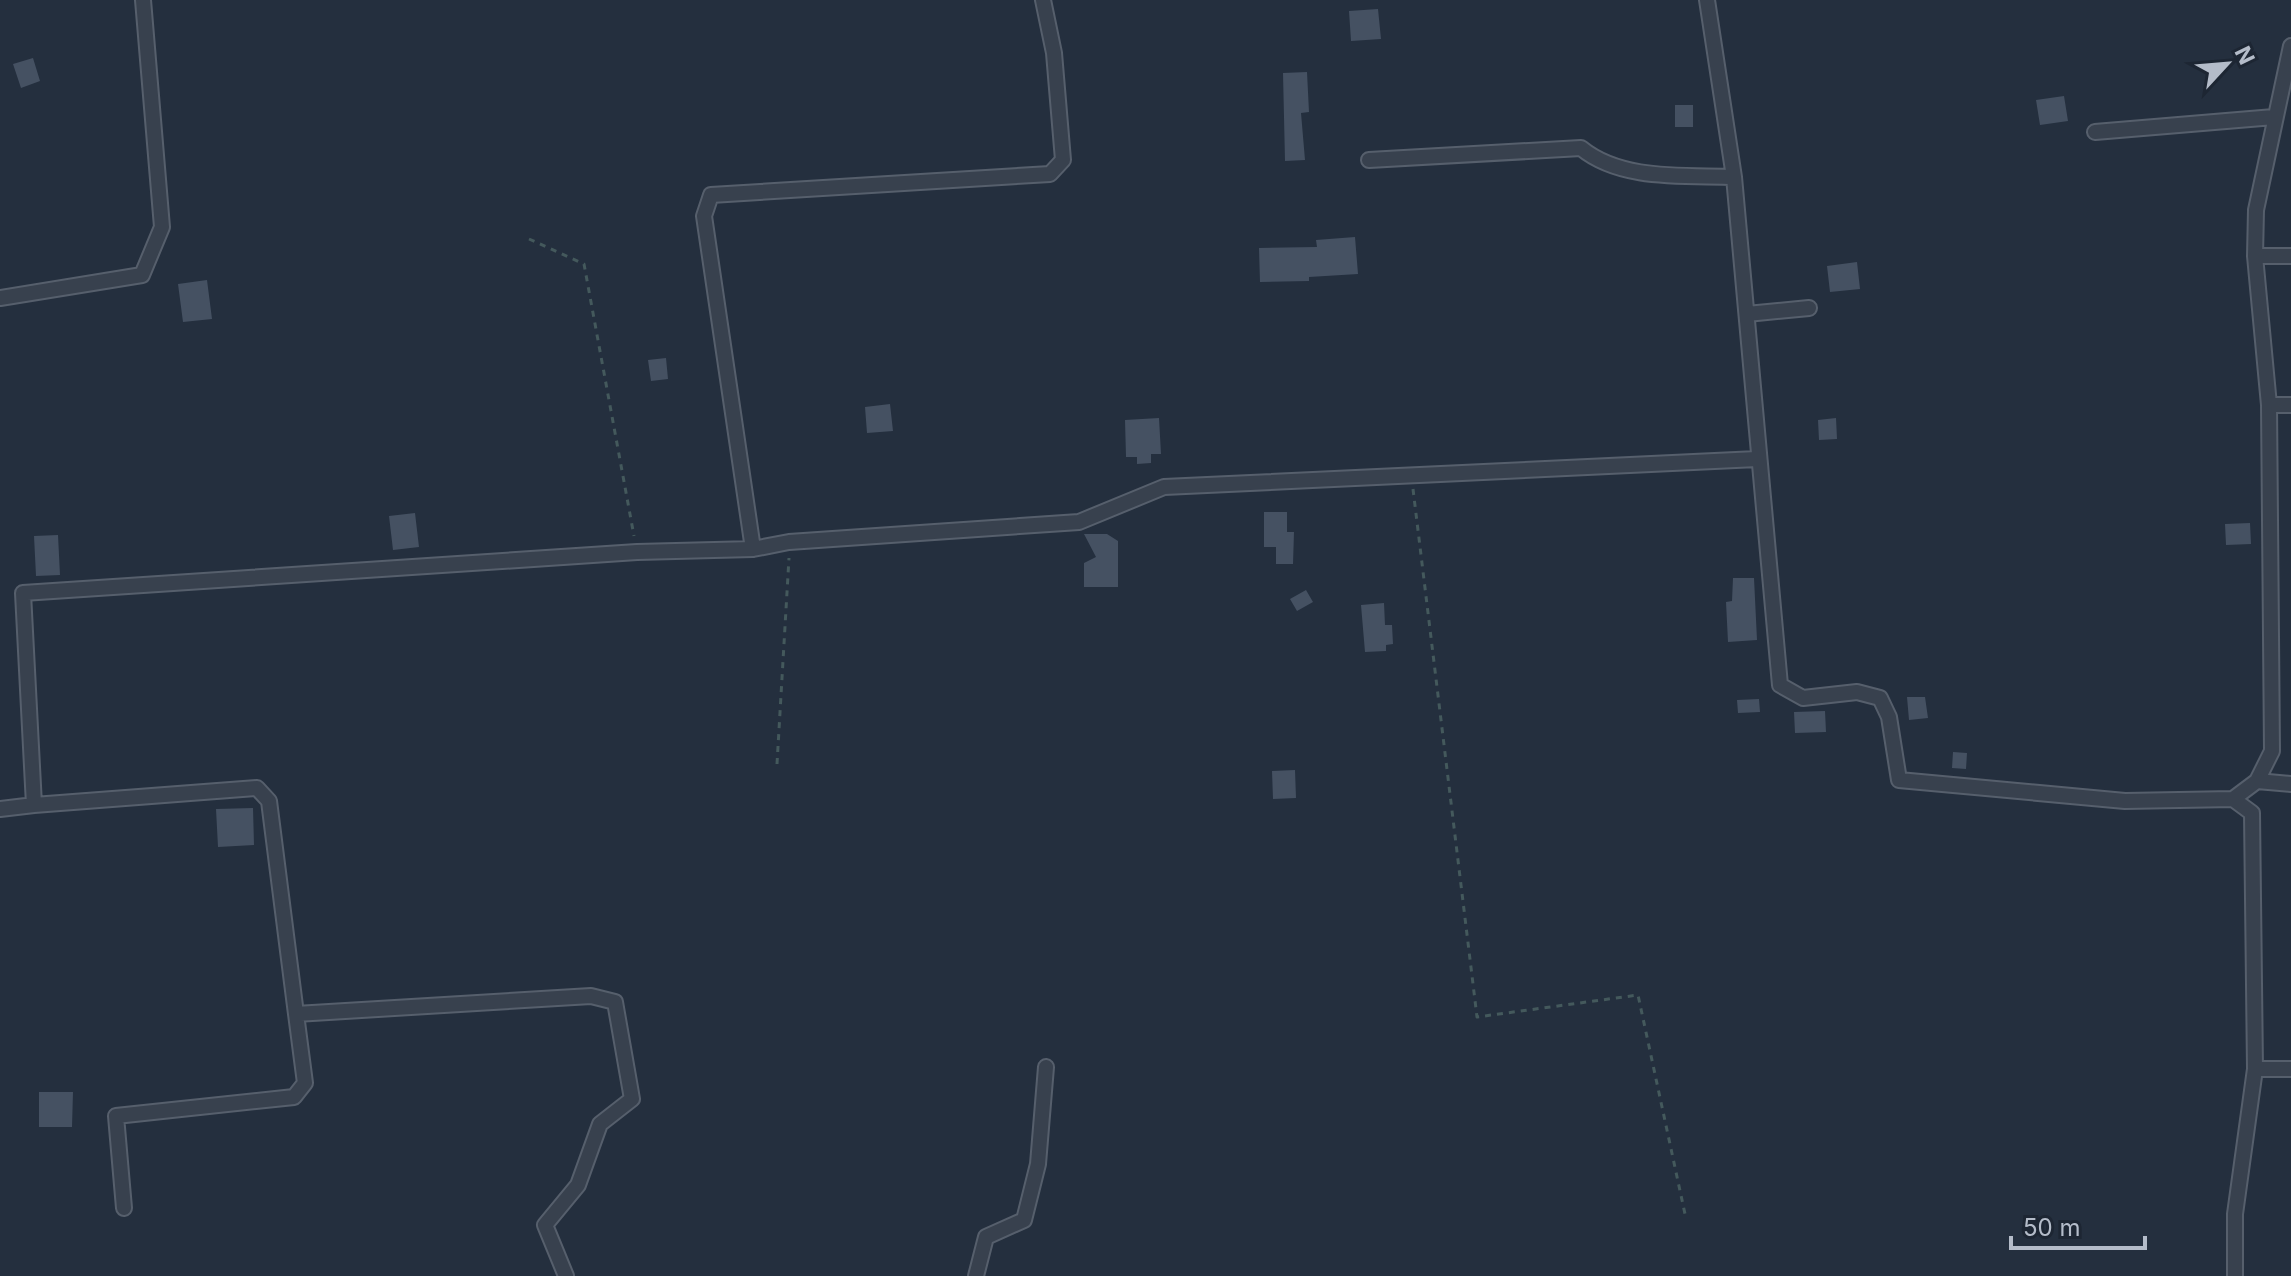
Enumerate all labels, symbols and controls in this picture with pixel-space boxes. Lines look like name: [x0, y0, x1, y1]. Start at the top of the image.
north arrow: [2187, 24, 2267, 104]
text: N: [2230, 42, 2260, 68]
scale bar: [2011, 1200, 2145, 1250]
text: 50 m: [2023, 1213, 2081, 1242]

